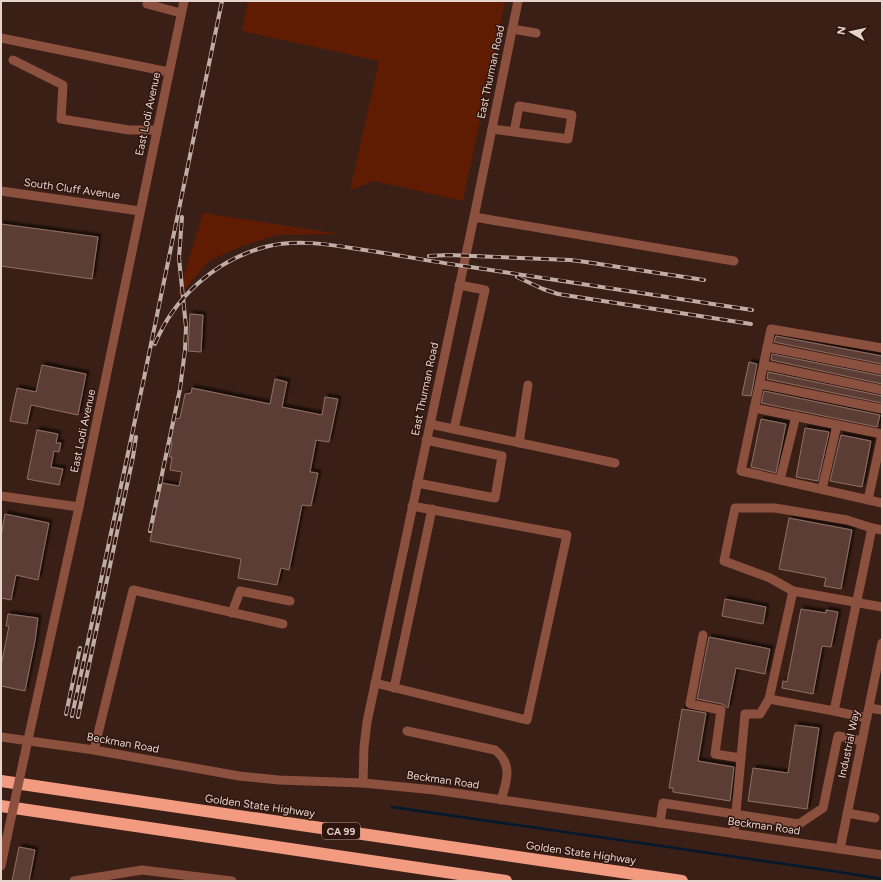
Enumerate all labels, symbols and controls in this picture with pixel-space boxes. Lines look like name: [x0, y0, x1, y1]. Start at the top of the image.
north arrow: [831, 12, 871, 52]
street label: East Thurman Road: [475, 24, 507, 120]
text: N: [835, 25, 849, 36]
street label: East Lodi Avenue: [133, 71, 163, 157]
street label: South Cluff Avenue: [23, 176, 121, 202]
street label: East Thurman Road: [409, 341, 441, 437]
street label: East Lodi Avenue: [68, 388, 98, 474]
street label: Industrial Way: [835, 708, 863, 779]
street label: Beckman Road: [86, 730, 160, 756]
street label: Beckman Road: [406, 768, 480, 792]
street label: Golden State Highway: [204, 792, 316, 820]
street label: Beckman Road: [727, 814, 801, 838]
road number: CA 99: [322, 823, 360, 839]
street label: Golden State Highway: [525, 839, 637, 867]

